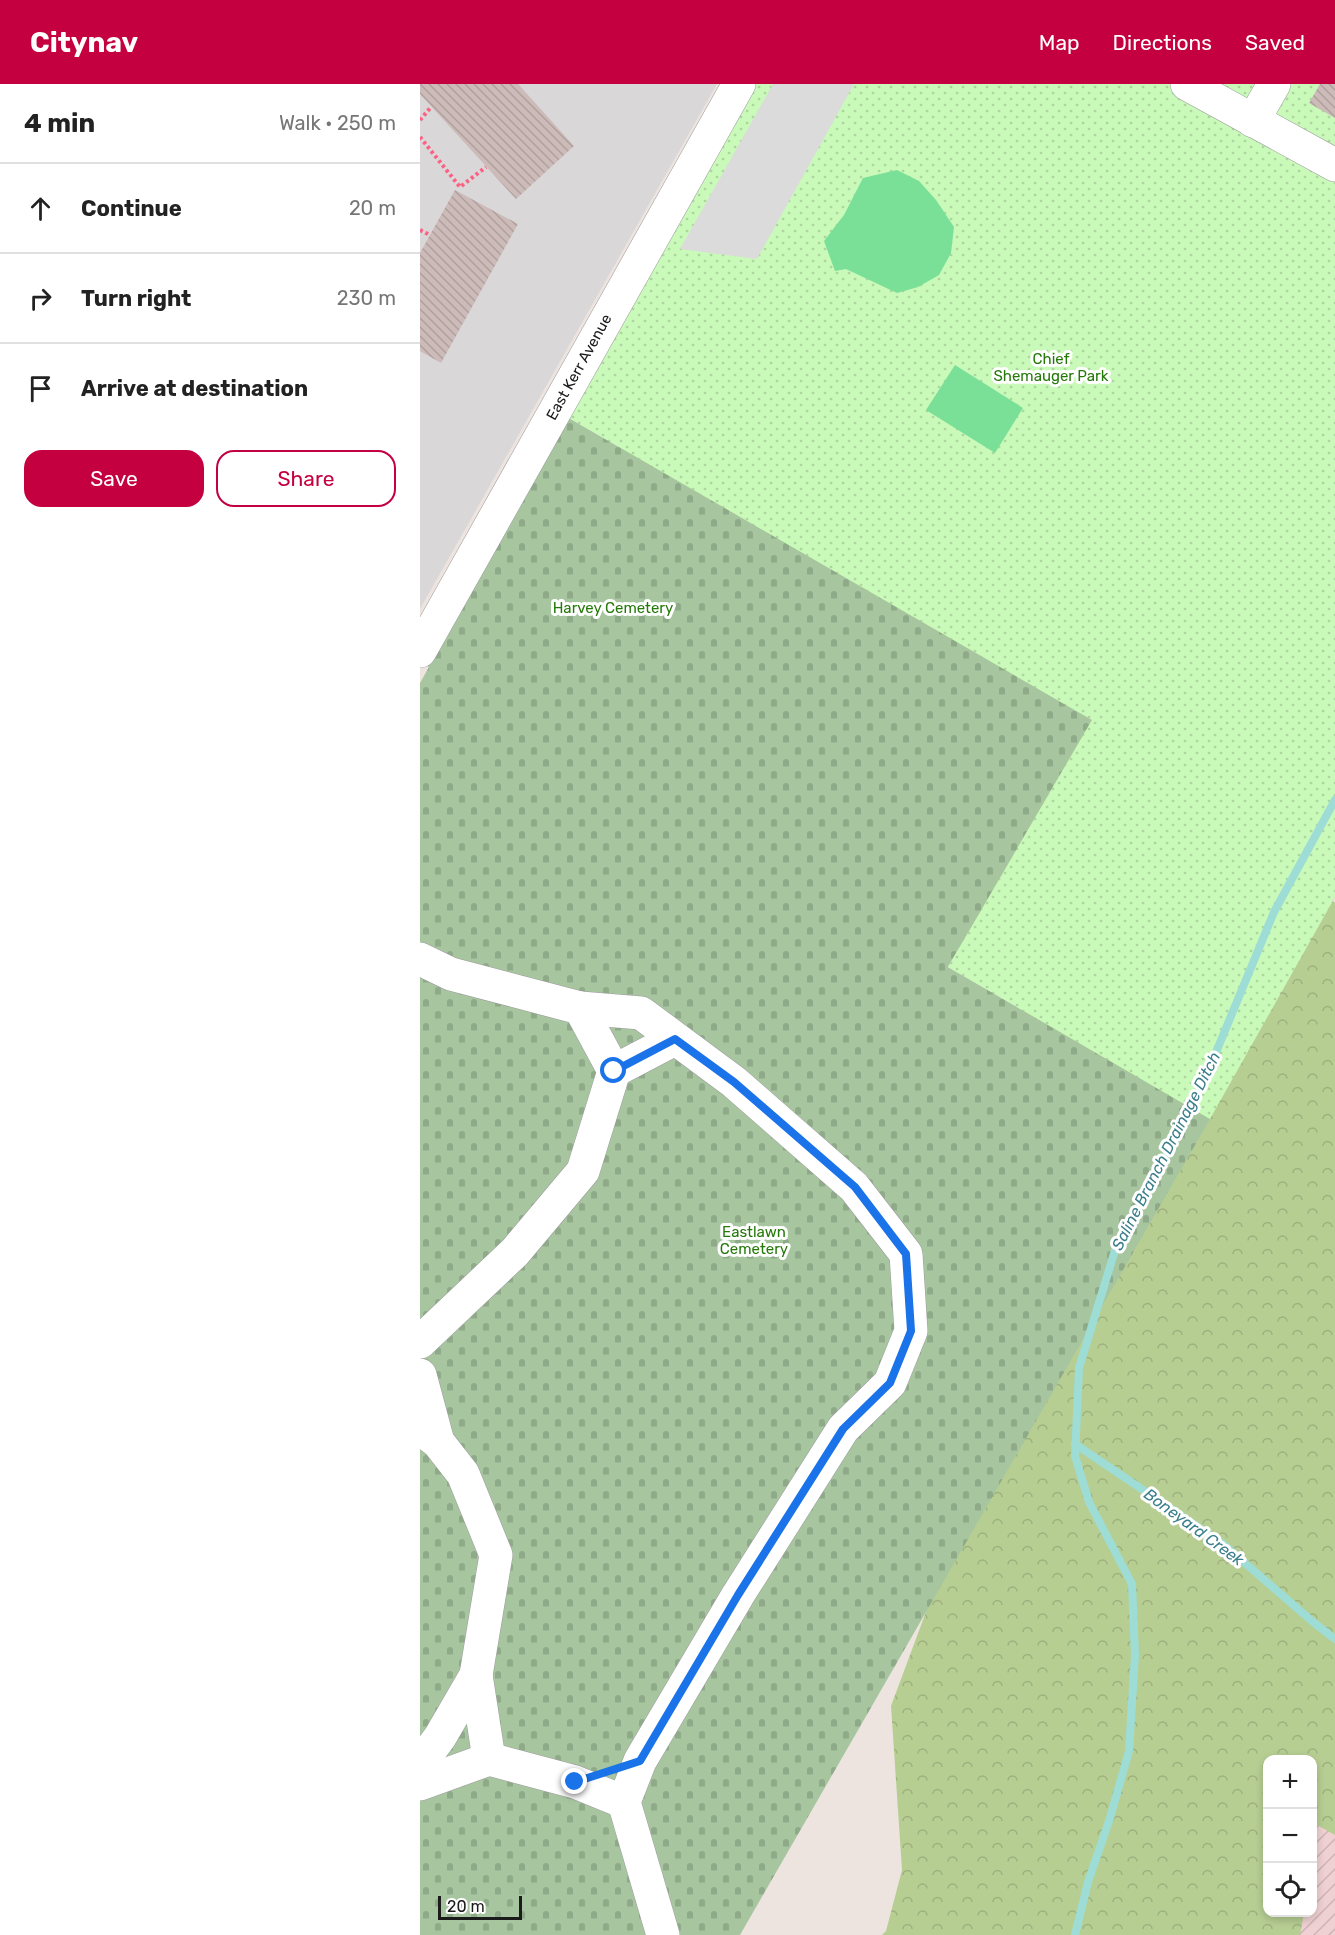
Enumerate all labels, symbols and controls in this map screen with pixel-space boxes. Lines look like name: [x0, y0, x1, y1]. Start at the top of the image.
text: Citynav: [30, 26, 138, 59]
text: Map: [1039, 30, 1080, 55]
text: Directions: [1113, 30, 1212, 55]
text: Saved: [1245, 30, 1305, 55]
text: 4 min: [24, 108, 95, 139]
text: Walk · 250 m: [279, 111, 396, 135]
icon: ahead: [24, 192, 57, 225]
text: Continue: [81, 195, 182, 222]
text: 20 m: [349, 196, 396, 220]
icon: right: [24, 282, 57, 315]
text: Turn right: [81, 285, 191, 312]
text: 230 m: [337, 286, 396, 310]
street label: East Kerr Avenue: [542, 311, 616, 423]
park label: Chief Shemauger Park: [993, 350, 1109, 385]
icon: arrive: [24, 372, 57, 405]
text: Arrive at destination: [81, 375, 308, 402]
button: Save: [24, 450, 204, 507]
button: Share: [216, 450, 396, 507]
park label: Harvey Cemetery: [553, 599, 673, 617]
water label: Saline Branch Drainage Ditch: [1108, 1049, 1224, 1253]
route start: [600, 1057, 626, 1083]
park label: Eastlawn Cemetery: [720, 1223, 788, 1258]
water label: Boneyard Creek: [1140, 1484, 1248, 1570]
map controls: [1263, 1755, 1317, 1917]
button: +: [1263, 1755, 1317, 1809]
route end: [561, 1768, 587, 1794]
button: −: [1263, 1809, 1317, 1863]
button: locate: [1263, 1863, 1317, 1917]
scale bar: [438, 1893, 522, 1920]
text: 20 m: [447, 1897, 485, 1916]

